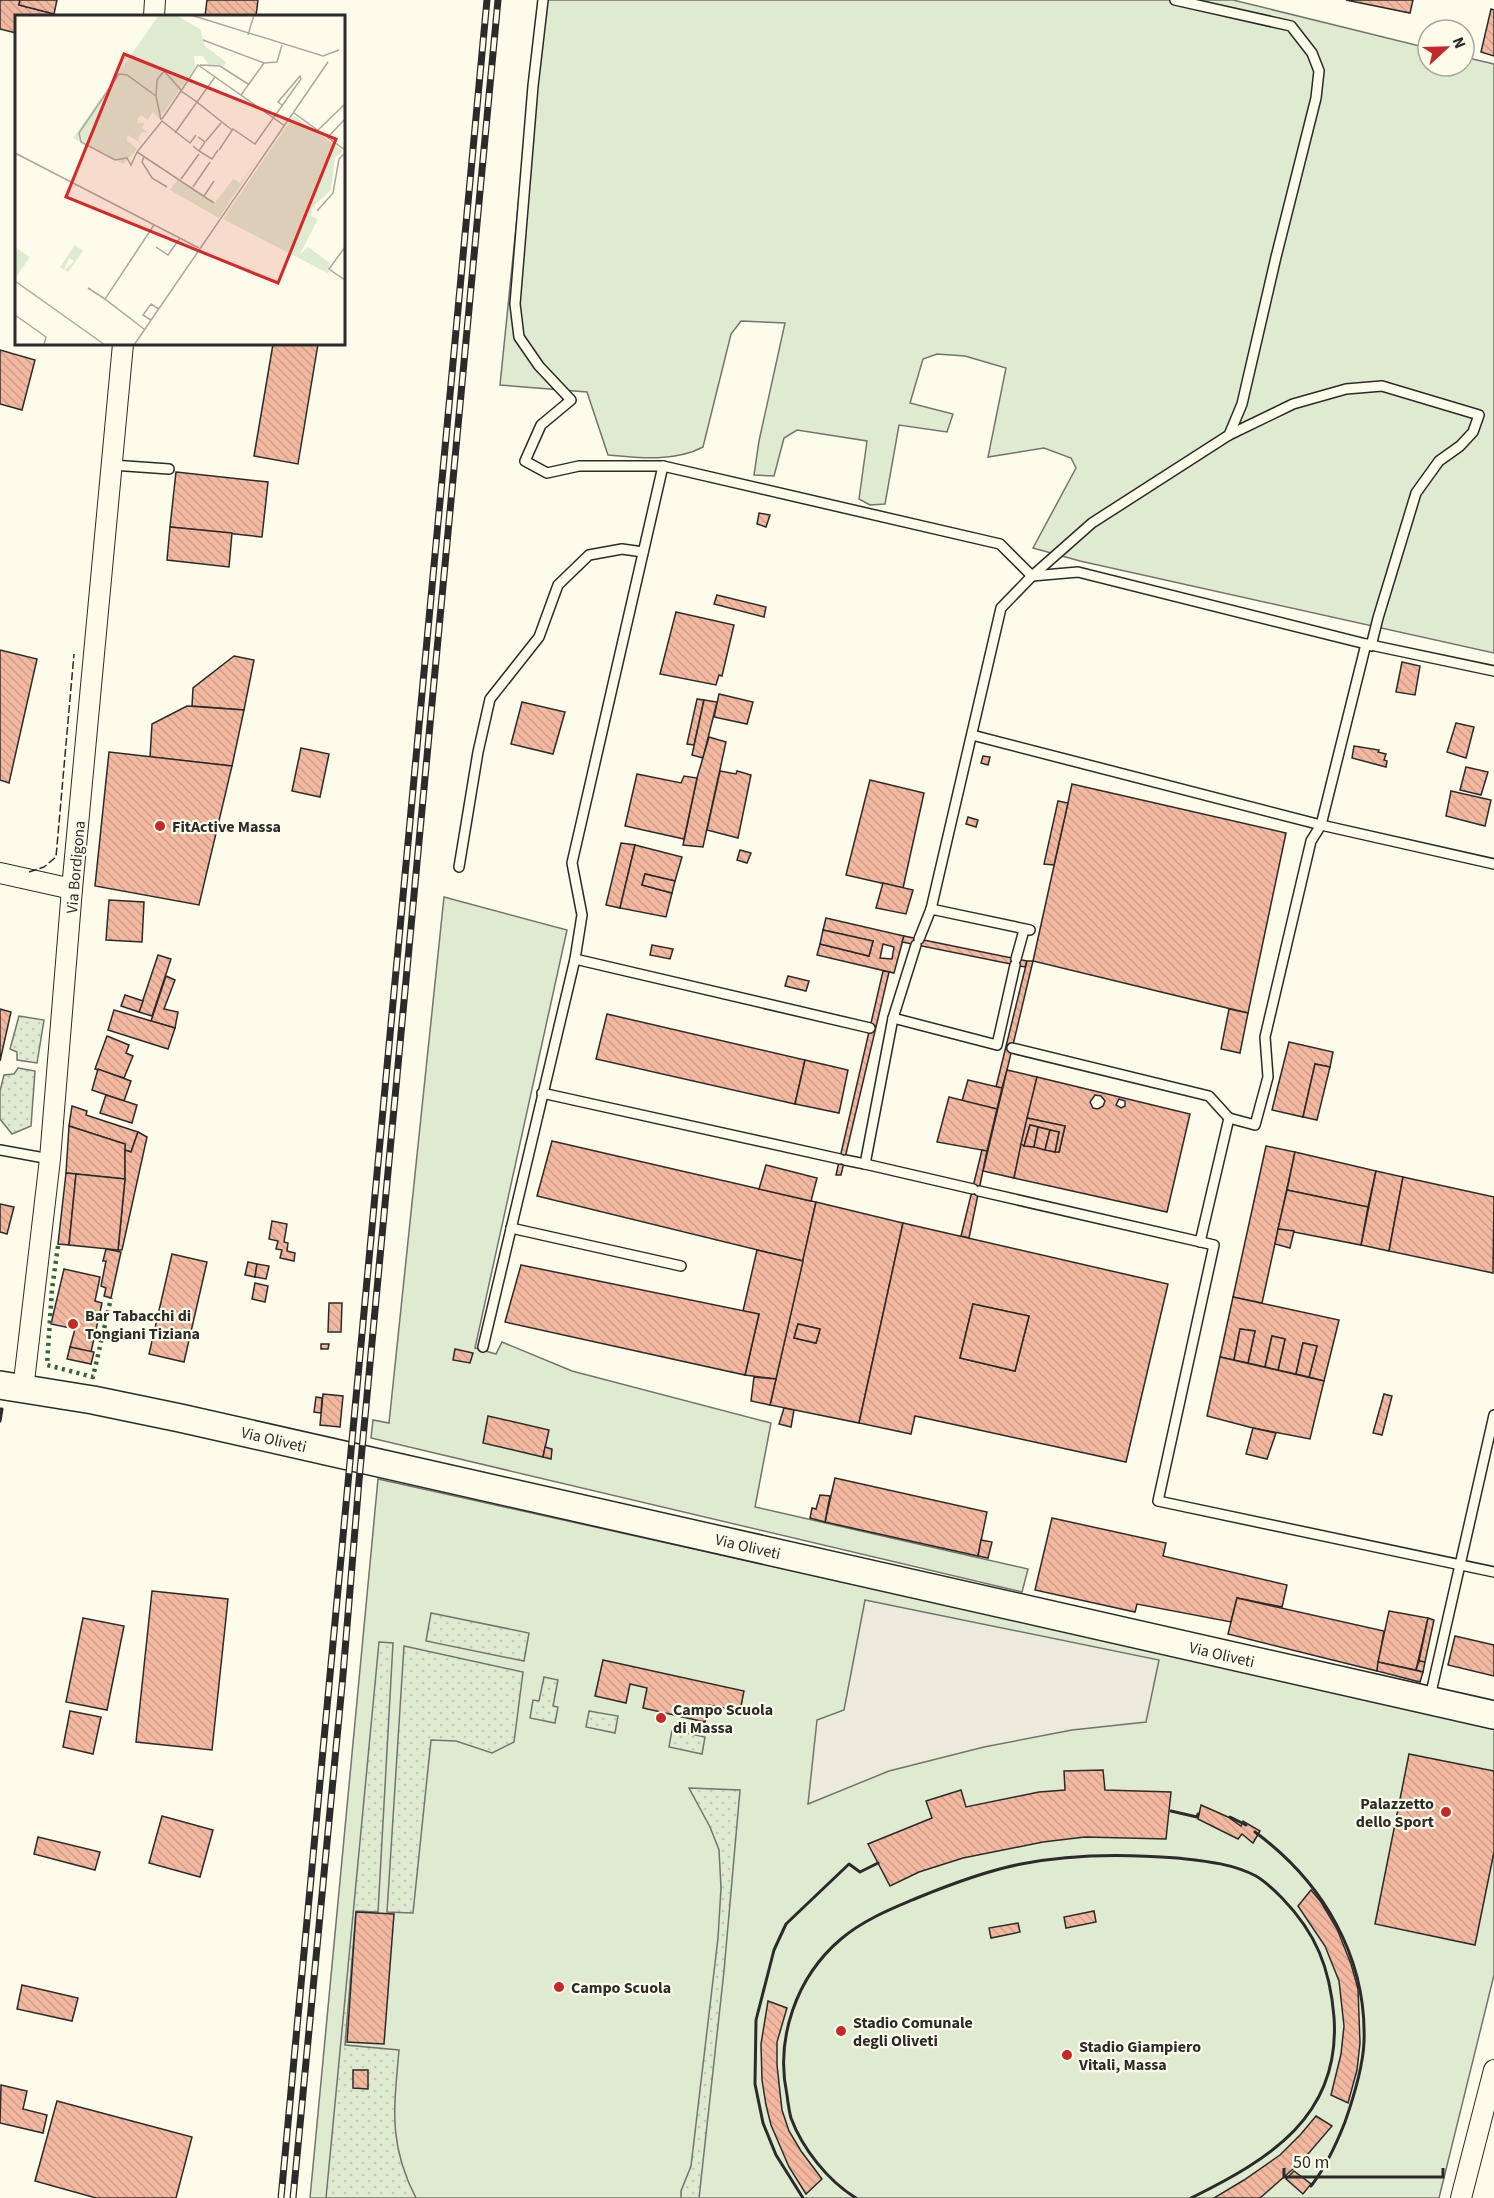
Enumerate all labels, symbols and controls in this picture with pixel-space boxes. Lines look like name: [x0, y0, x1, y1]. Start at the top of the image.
inset map: [15, 15, 345, 345]
north arrow: [1416, 18, 1476, 78]
text: N: [1447, 34, 1471, 52]
place label: FitActive Massa: [172, 816, 281, 838]
marker: FitActive Massa: [153, 819, 167, 833]
street label: Via Bordigona: [61, 820, 91, 914]
place label: Bar Tabacchi di Tongiani Tiziana: [85, 1305, 200, 1345]
marker: Bar Tabacchi di Tongiani Tiziana: [66, 1317, 80, 1331]
street label: Via Oliveti: [239, 1422, 309, 1458]
street label: Via Oliveti: [713, 1529, 783, 1565]
street label: Via Oliveti: [1187, 1637, 1257, 1673]
place label: Campo Scuola di Massa: [673, 1699, 773, 1739]
marker: Campo Scuola di Massa: [654, 1711, 668, 1725]
place label: Palazzetto dello Sport: [1356, 1793, 1434, 1833]
marker: Palazzetto dello Sport: [1439, 1805, 1453, 1819]
place label: Campo Scuola: [571, 1977, 671, 1999]
marker: Campo Scuola: [552, 1980, 566, 1994]
place label: Stadio Comunale degli Oliveti: [853, 2012, 973, 2052]
marker: Stadio Comunale degli Oliveti: [834, 2024, 848, 2038]
place label: Stadio Giampiero Vitali, Massa: [1078, 2036, 1201, 2076]
marker: Stadio Giampiero Vitali, Massa: [1060, 2048, 1074, 2062]
scale bar: [1284, 2141, 1443, 2179]
text: 50 m: [1293, 2150, 1329, 2175]

